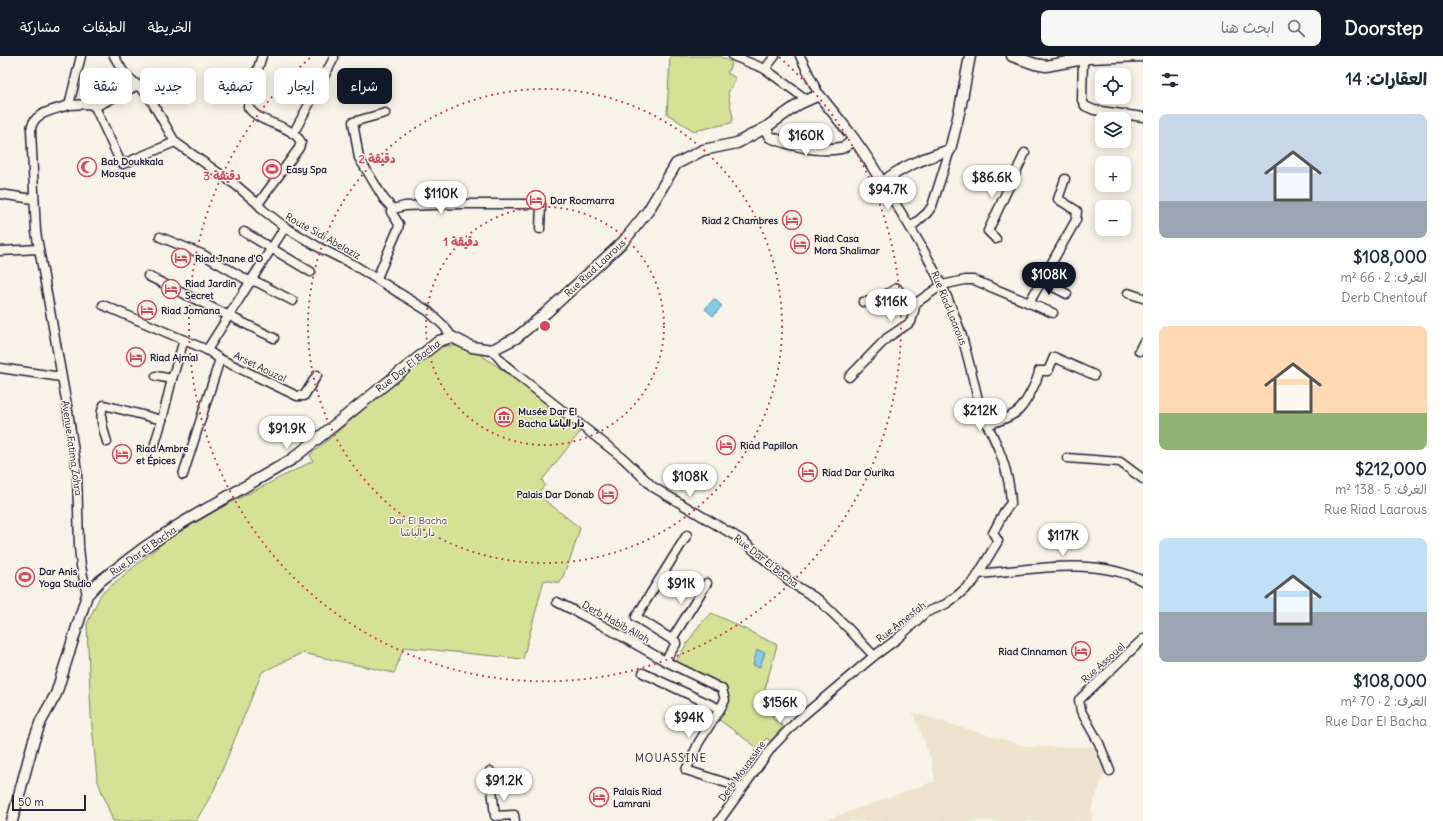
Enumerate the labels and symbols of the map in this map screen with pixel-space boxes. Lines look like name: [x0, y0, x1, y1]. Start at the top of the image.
pin: $160K: [778, 123, 834, 157]
text: 2 دقيقة: [358, 151, 396, 166]
place label: Bab Doukkala Mosque: [101, 155, 164, 180]
mosque icon: Bab Doukkala Mosque: [76, 156, 98, 178]
sports icon: Easy Spa: [261, 158, 283, 180]
place label: Easy Spa: [286, 163, 327, 176]
pin: $86.6K: [959, 165, 1025, 199]
text: 3 دقيقة: [203, 168, 241, 183]
pin: $94.7K: [855, 177, 921, 211]
pin: $110K: [413, 181, 469, 215]
hotel icon: Dar Rocmarra: [525, 189, 547, 211]
place label: Dar Rocmarra: [550, 194, 615, 207]
hotel icon: Riad 2 Chambres: [781, 209, 803, 231]
street label: Route Sidi Abelaziz: [283, 210, 363, 262]
place label: Riad 2 Chambres: [702, 214, 778, 227]
place label: Riad Casa Mora Shalimar: [814, 232, 881, 257]
hotel icon: Riad Casa Mora Shalimar: [789, 233, 811, 255]
text: 1 دقيقة: [443, 234, 479, 249]
street label: Rue Riad Laarous: [562, 236, 629, 300]
hotel icon: Riad Jnane d'O: [170, 247, 192, 269]
place label: Riad Jnane d'O: [195, 252, 263, 265]
pin: $108K: [1021, 262, 1077, 296]
street label: Rue Riad Laarous: [928, 269, 970, 348]
place label: Riad Jardin Secret: [185, 277, 236, 302]
hotel icon: Riad Jardin Secret: [160, 278, 182, 300]
pin: $116K: [863, 289, 919, 323]
hotel icon: Riad Jomana: [136, 299, 158, 321]
place label: Riad Jomana: [161, 304, 220, 317]
centre of rings: [538, 319, 552, 333]
street label: Rue Dar El Bacha: [373, 337, 443, 395]
hotel icon: Riad Ajmal: [125, 346, 147, 368]
street label: Arset Aouzal: [232, 349, 288, 385]
place label: Riad Ajmal: [150, 351, 198, 364]
pin: $212K: [952, 398, 1008, 432]
street label: Avenue Fatima Zohra: [59, 400, 85, 497]
place label: Musée Dar El Bacha دار الباشا: [518, 405, 585, 430]
museum icon: Musée Dar El Bacha دار الباشا: [493, 406, 515, 428]
pin: $91.9K: [254, 416, 320, 450]
hotel icon: Riad Papillon: [715, 434, 737, 456]
place label: Riad Papillon: [740, 439, 798, 452]
place label: Riad Ambre et Épices: [136, 442, 189, 467]
hotel icon: Riad Ambre et Épices: [111, 443, 133, 465]
hotel icon: Riad Dar Ourika: [797, 461, 819, 483]
pin: $108K: [662, 464, 718, 498]
place label: Riad Dar Ourika: [822, 466, 895, 479]
hotel icon: Palais Dar Donab: [597, 483, 619, 505]
place label: Palais Dar Donab: [516, 488, 594, 501]
park label: Dar El Bacha دار الباشا: [389, 514, 448, 539]
street label: Rue Dar El Bacha: [107, 523, 179, 579]
pin: $117K: [1035, 523, 1091, 557]
street label: Rue Dar El Bacha: [731, 532, 801, 590]
place label: Dar Anis Yoga Studio: [38, 565, 92, 590]
sports icon: Dar Anis Yoga Studio: [14, 566, 36, 588]
pin: $91K: [657, 571, 705, 605]
street label: Derb Habib Allah: [580, 598, 652, 646]
street label: Rue Amesfah: [874, 598, 929, 645]
hotel icon: Riad Cinnamon: [1070, 640, 1092, 662]
street label: Rue Assouel: [1078, 640, 1128, 686]
place label: Riad Cinnamon: [998, 645, 1067, 658]
pin: $156K: [752, 690, 808, 724]
pin: $94K: [665, 705, 713, 739]
street label: Derb Mouassine: [716, 738, 768, 804]
district label: MOUASSINE: [635, 751, 707, 765]
pin: $91.2K: [471, 768, 537, 802]
place label: Palais Riad Lamrani: [613, 785, 662, 810]
hotel icon: Palais Riad Lamrani: [588, 786, 610, 808]
scale bar: [12, 793, 86, 812]

